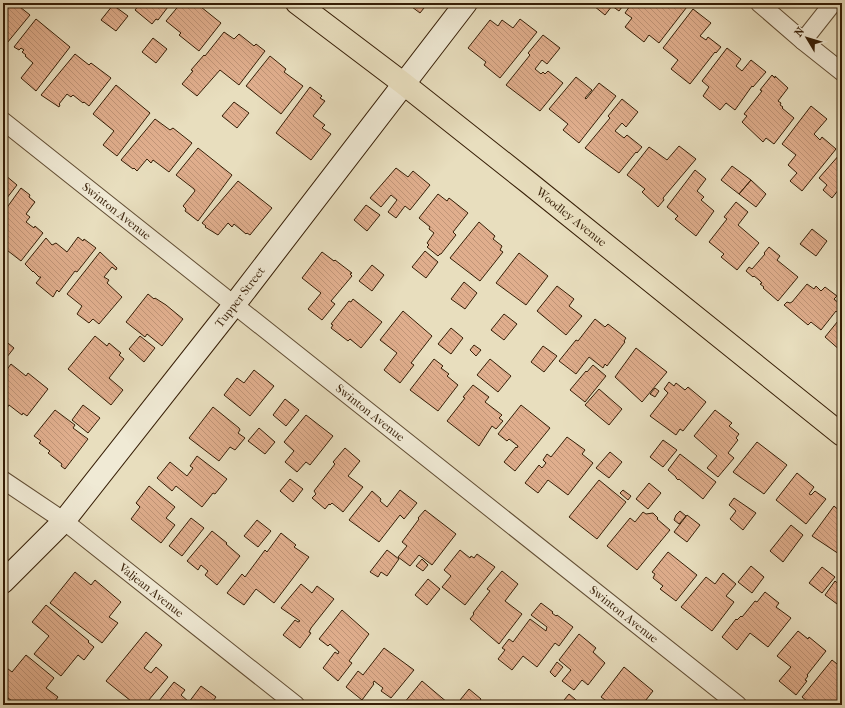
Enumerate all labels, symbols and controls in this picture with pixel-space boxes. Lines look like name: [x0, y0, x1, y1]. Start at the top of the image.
north arrow: [787, 18, 827, 58]
text: N: [792, 24, 808, 39]
street label: Swinton Avenue: [79, 180, 154, 243]
street label: Woodley Avenue: [532, 184, 609, 250]
street label: Tupper Street: [212, 263, 268, 330]
street label: Swinton Avenue: [333, 381, 407, 444]
street label: Valjean Avenue: [115, 560, 187, 620]
street label: Swinton Avenue: [587, 583, 661, 646]

